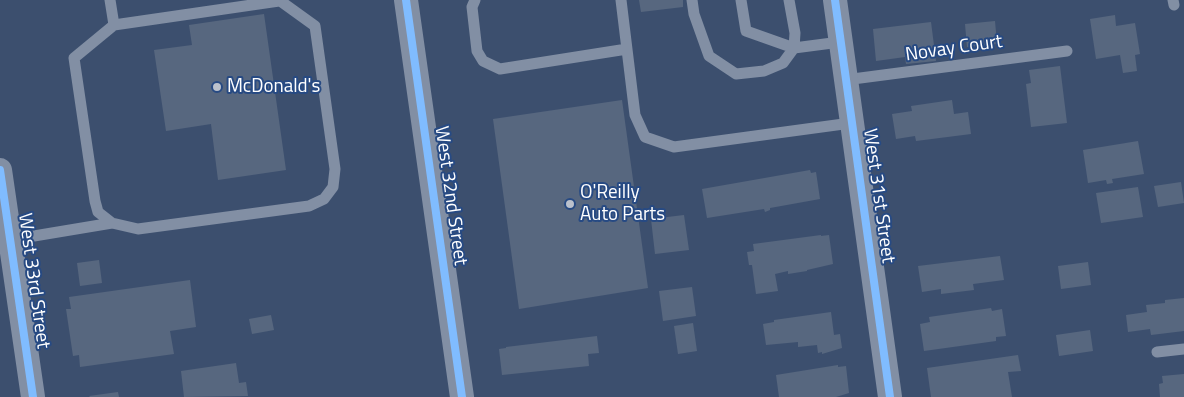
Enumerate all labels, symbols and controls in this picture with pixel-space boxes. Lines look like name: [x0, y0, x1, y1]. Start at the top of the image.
street label: Novay Court: [904, 31, 1004, 67]
place label: McDonald's: [227, 76, 320, 98]
marker: McDonald's: [211, 81, 223, 93]
street label: West 32nd Street: [429, 125, 471, 267]
street label: West 31st Street: [857, 127, 899, 265]
place label: O'Reilly Auto Parts: [580, 182, 665, 226]
marker: O'Reilly Auto Parts: [564, 198, 576, 210]
street label: West 33rd Street: [12, 212, 54, 350]

